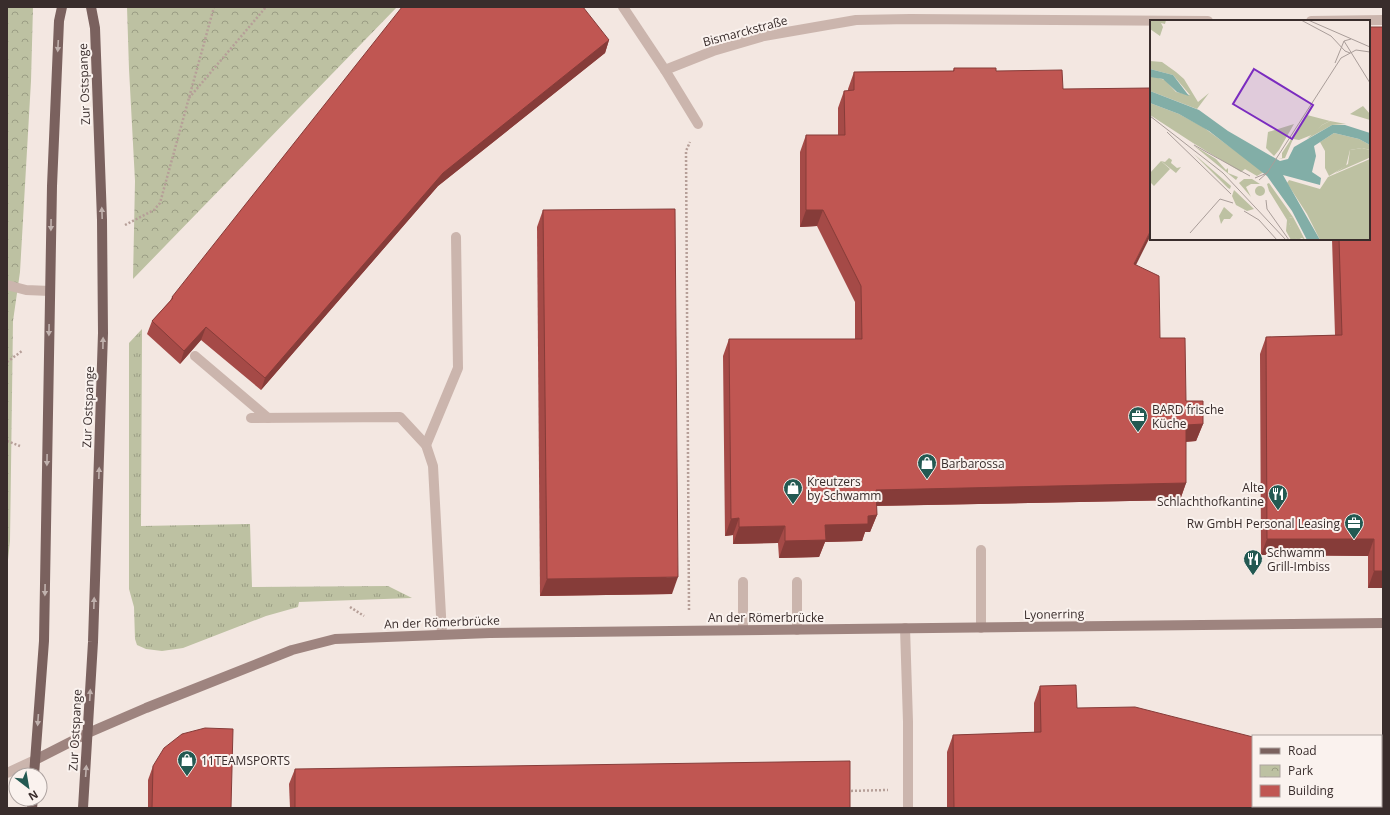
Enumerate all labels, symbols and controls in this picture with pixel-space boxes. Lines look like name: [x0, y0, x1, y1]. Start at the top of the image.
street label: Bismarckstraße: [701, 11, 789, 50]
inset map: [1150, 20, 1370, 240]
one-way arrow: [54, 40, 61, 52]
street label: Zur Ostspange: [74, 43, 94, 125]
one-way arrow: [99, 206, 105, 219]
one-way arrow: [48, 219, 54, 232]
one-way arrow: [46, 324, 52, 337]
one-way arrow: [99, 337, 106, 349]
street label: Zur Ostspange: [78, 366, 98, 448]
place label: BARD frische Küche: [1152, 401, 1224, 432]
office icon: BARD frische Küche: [1127, 405, 1149, 433]
shop icon: Barbarossa: [916, 452, 938, 480]
one-way arrow: [44, 454, 50, 467]
place label: Barbarossa: [941, 455, 1005, 472]
one-way arrow: [95, 467, 102, 479]
place label: Kreutzers by Schwamm: [807, 473, 881, 504]
shop icon: Kreutzers by Schwamm: [782, 477, 804, 505]
place label: Alte Schlachthofkantine: [1157, 479, 1264, 510]
restaurant icon: Alte Schlachthofkantine: [1267, 483, 1289, 511]
office icon: Rw GmbH Personal Leasing: [1343, 512, 1365, 540]
place label: Rw GmbH Personal Leasing: [1187, 515, 1340, 532]
place label: Schwamm Grill-Imbiss: [1267, 544, 1330, 575]
restaurant icon: Schwamm Grill-Imbiss: [1242, 548, 1264, 576]
one-way arrow: [42, 584, 48, 597]
one-way arrow: [91, 597, 98, 609]
street label: Lyonerring: [1024, 605, 1085, 623]
street label: An der Römerbrücke: [708, 609, 824, 626]
street label: An der Römerbrücke: [384, 611, 500, 633]
street label: Zur Ostspange: [64, 688, 86, 771]
one-way arrow: [87, 689, 94, 701]
one-way arrow: [34, 714, 41, 726]
legend: [1252, 735, 1382, 807]
text: Road: [1288, 742, 1317, 759]
shop icon: 11TEAMSPORTS: [176, 749, 198, 777]
place label: 11TEAMSPORTS: [201, 752, 290, 769]
text: Park: [1288, 762, 1314, 779]
one-way arrow: [82, 765, 89, 777]
north arrow: [8, 767, 48, 807]
text: Building: [1288, 782, 1334, 799]
text: N: [26, 787, 41, 805]

